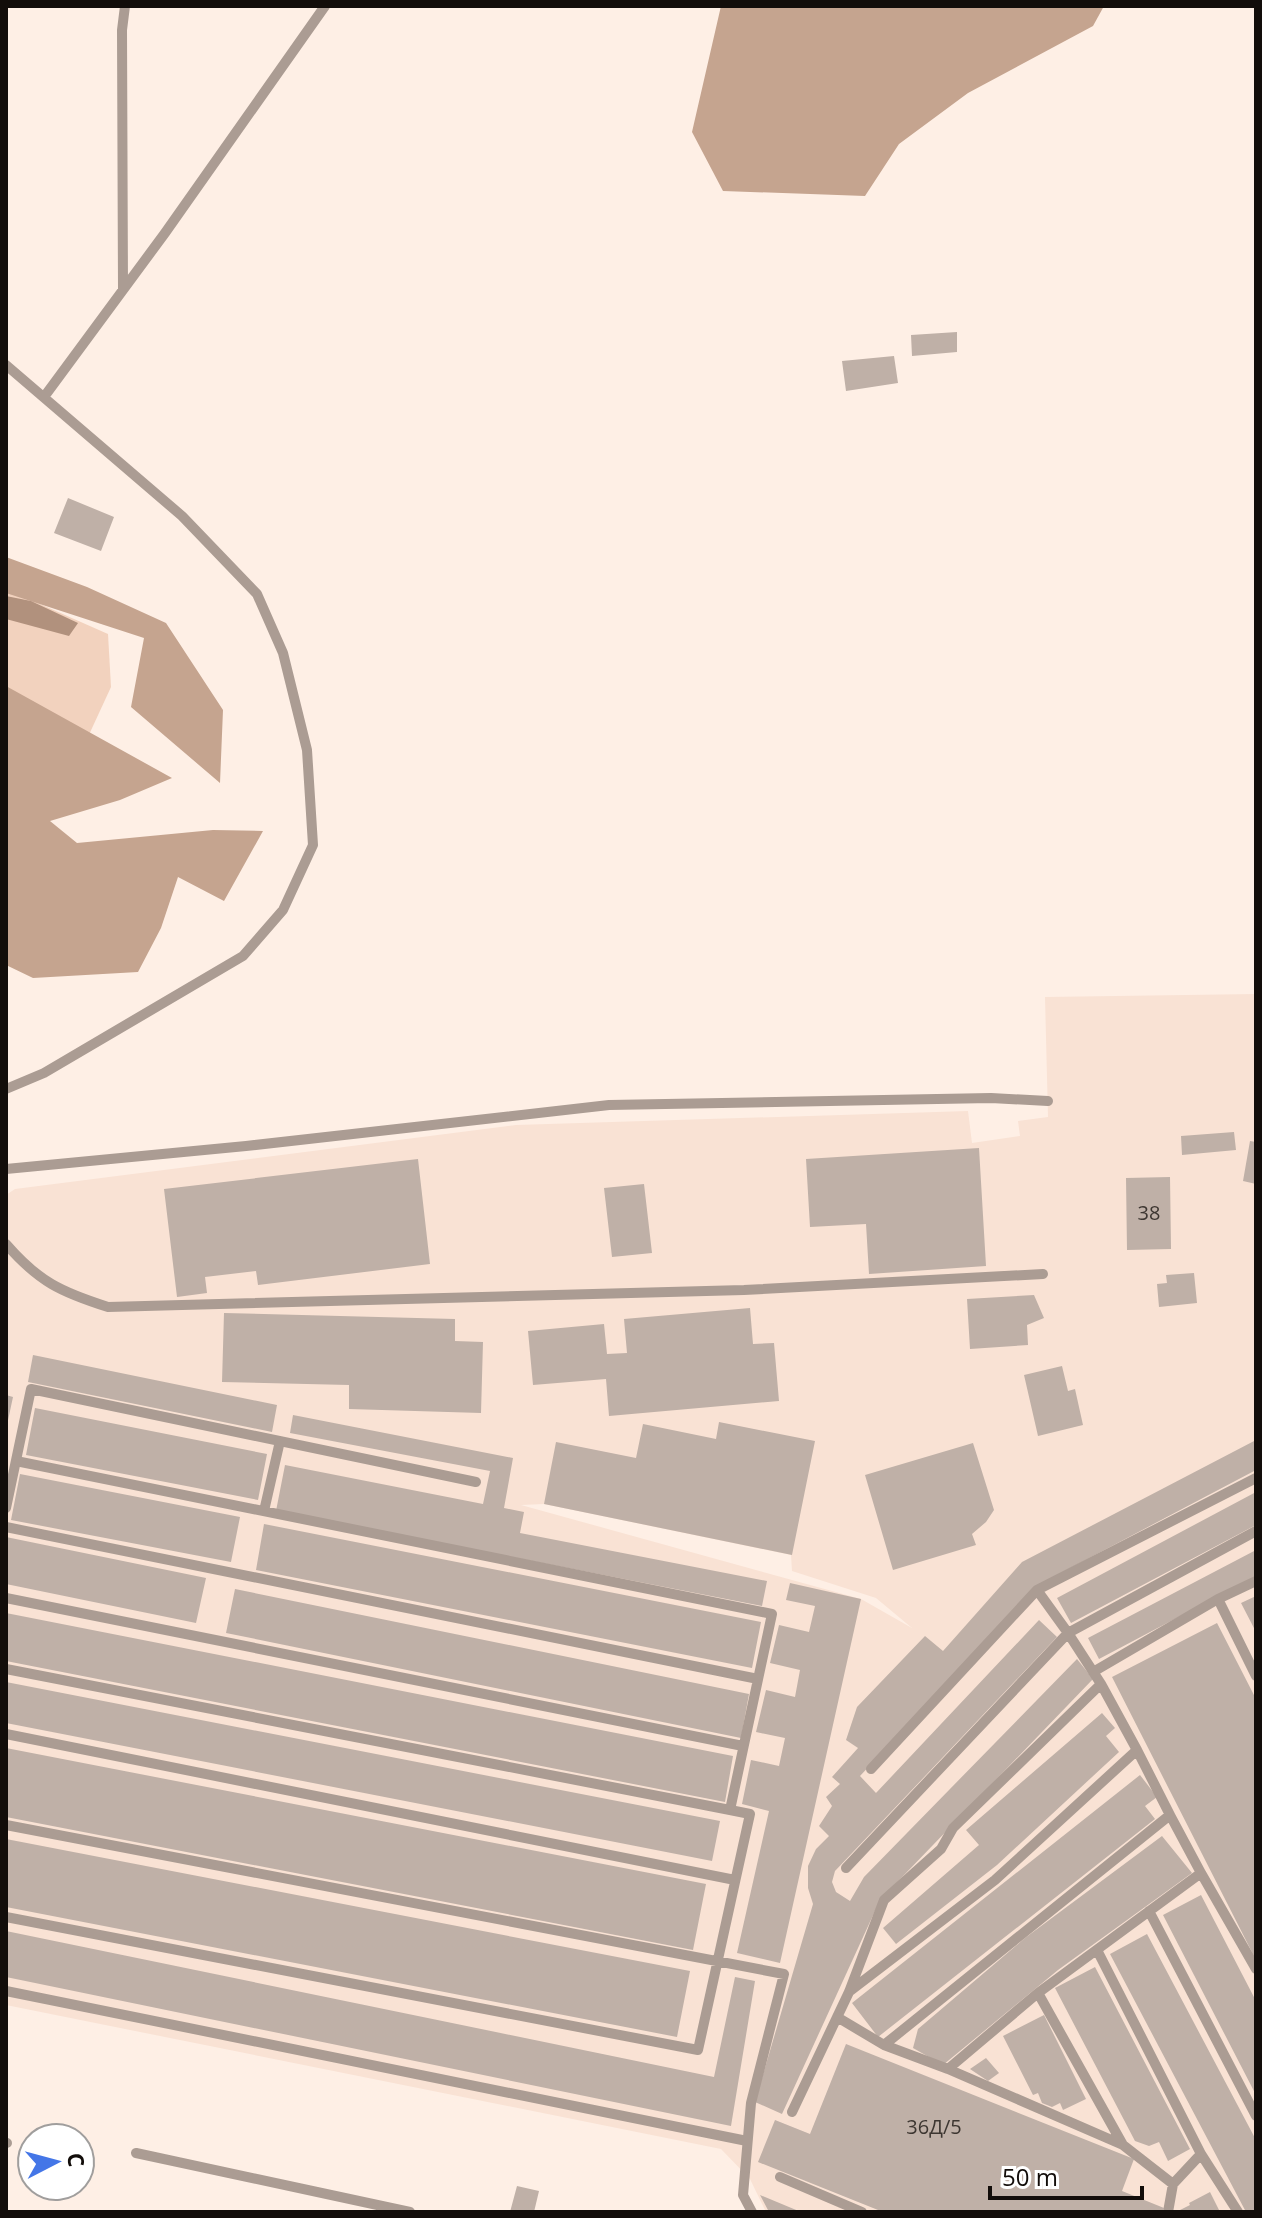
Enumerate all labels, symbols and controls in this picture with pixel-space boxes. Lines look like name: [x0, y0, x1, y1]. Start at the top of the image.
house number: 38: [1138, 1199, 1160, 1226]
house number: 36Д/5: [906, 2113, 962, 2140]
north arrow: [16, 2122, 96, 2202]
scale bar: [990, 2150, 1142, 2200]
text: С: [61, 2151, 93, 2168]
text: 50 m: [1002, 2160, 1058, 2193]

